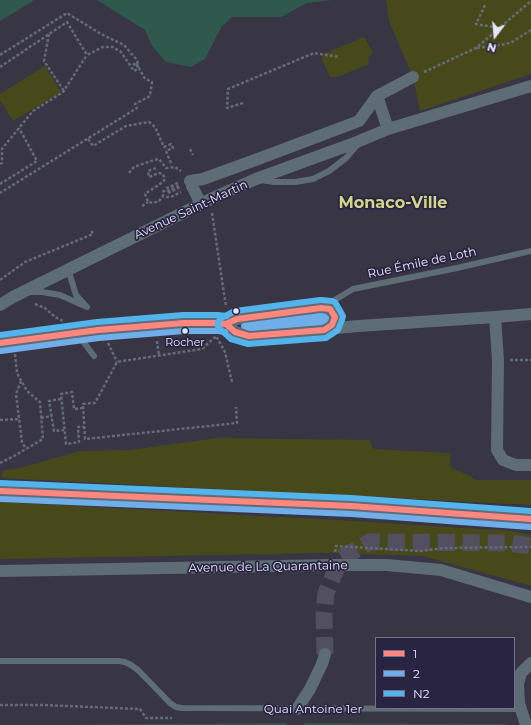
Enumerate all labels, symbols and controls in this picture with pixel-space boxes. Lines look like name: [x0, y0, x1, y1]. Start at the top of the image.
north arrow: [475, 16, 515, 56]
text: N: [485, 40, 498, 55]
street label: Avenue Saint-Martin: [132, 177, 250, 243]
district label: Monaco-Ville: [339, 193, 447, 213]
street label: Rue Émile de Loth: [366, 244, 478, 282]
unlabelled marker: [231, 306, 241, 316]
marker: Rocher: [180, 326, 190, 336]
place label: Rocher: [165, 336, 205, 350]
street label: Avenue de La Quarantaine: [188, 558, 348, 576]
legend: [375, 637, 515, 709]
text: 1: [413, 646, 417, 661]
text: 2: [413, 666, 420, 681]
text: N2: [413, 686, 430, 701]
street label: Quai Antoine 1er: [264, 702, 362, 716]

